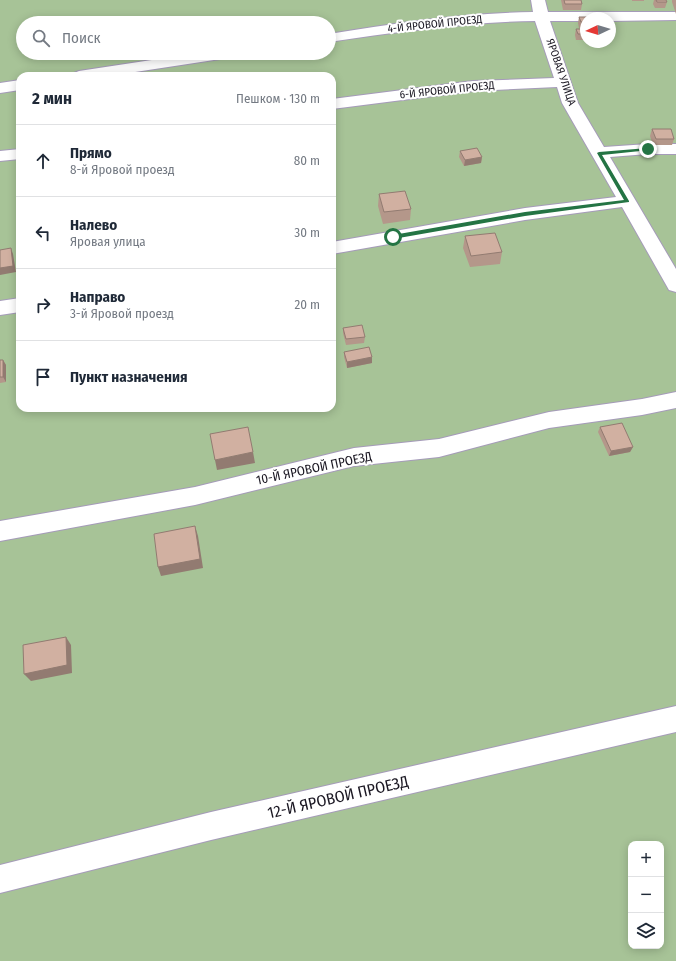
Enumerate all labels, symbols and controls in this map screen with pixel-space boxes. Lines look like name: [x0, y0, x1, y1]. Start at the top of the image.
north arrow: [580, 12, 616, 48]
street label: 4-Й ЯРОВОЙ ПРОЕЗД: [387, 13, 483, 35]
search box: [16, 16, 336, 60]
icon: search: [30, 27, 52, 49]
text: Поиск: [62, 29, 100, 47]
street label: ЯРОВАЯ УЛИЦА: [544, 37, 579, 107]
street label: 6-Й ЯРОВОЙ ПРОЕЗД: [399, 79, 495, 101]
text: 2 мин: [32, 88, 72, 109]
text: Пешком · 130 m: [236, 91, 320, 106]
route end: [639, 140, 657, 158]
text: Прямо: [70, 144, 112, 162]
icon: ahead: [32, 150, 54, 172]
text: 80 m: [294, 153, 320, 168]
text: 8-й Яровой проезд: [70, 162, 175, 177]
text: Налево: [70, 216, 117, 234]
icon: left: [32, 222, 54, 244]
text: 30 m: [294, 225, 320, 240]
route start: [384, 228, 402, 246]
text: Яровая улица: [70, 234, 146, 249]
text: Направо: [70, 288, 125, 306]
icon: right: [32, 294, 54, 316]
text: 20 m: [294, 297, 320, 312]
text: 3-й Яровой проезд: [70, 306, 174, 321]
icon: arrive: [32, 366, 54, 388]
text: Пункт назначения: [70, 368, 188, 386]
street label: 10-Й ЯРОВОЙ ПРОЕЗД: [255, 448, 373, 488]
street label: 12-Й ЯРОВОЙ ПРОЕЗД: [266, 772, 410, 822]
map controls: [628, 841, 664, 949]
button: +: [628, 841, 664, 877]
button: −: [628, 877, 664, 913]
button: layers: [628, 913, 664, 949]

